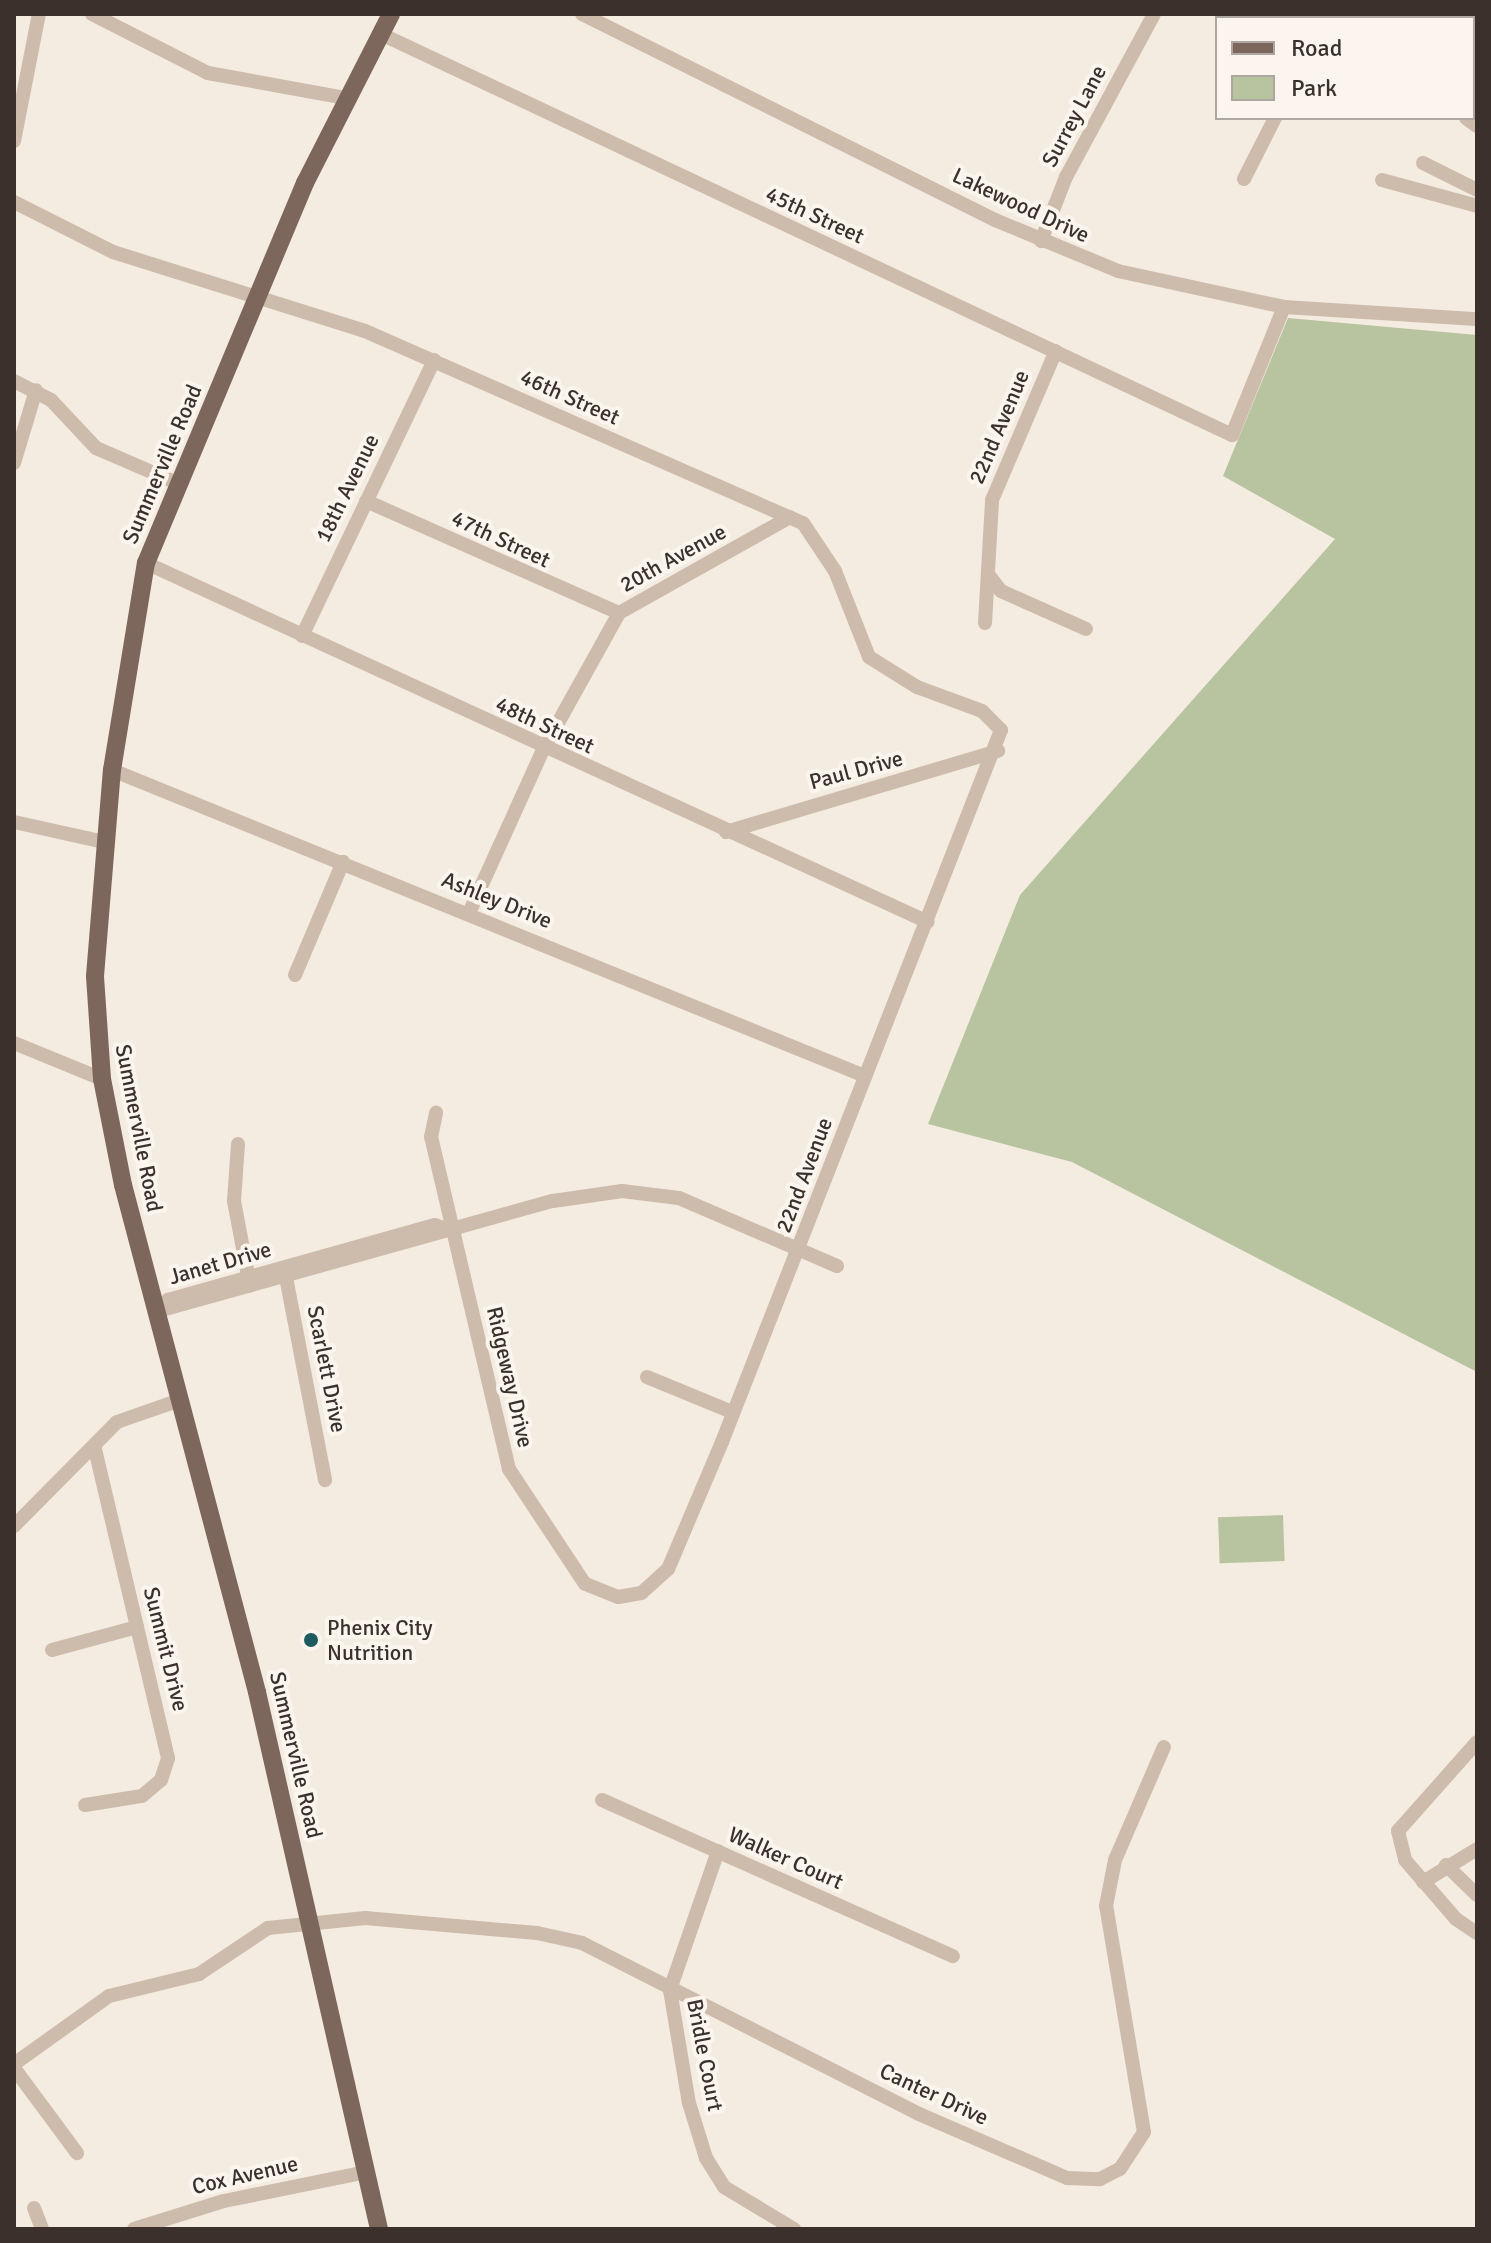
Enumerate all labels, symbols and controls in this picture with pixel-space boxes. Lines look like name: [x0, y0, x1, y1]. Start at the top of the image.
legend: [1215, 16, 1475, 120]
text: Road: [1291, 33, 1342, 63]
street label: Surrey Lane: [1036, 61, 1112, 171]
text: Park: [1291, 73, 1337, 103]
street label: Lakewood Drive: [948, 162, 1094, 248]
street label: 45th Street: [762, 181, 868, 249]
street label: 46th Street: [516, 363, 624, 431]
street label: 22nd Avenue: [963, 366, 1035, 488]
street label: Summerville Road: [117, 381, 207, 547]
street label: 18th Avenue: [309, 430, 385, 546]
street label: 47th Street: [448, 505, 554, 573]
street label: 20th Avenue: [615, 518, 731, 598]
street label: 48th Street: [492, 691, 598, 759]
street label: Paul Drive: [806, 745, 906, 795]
street label: Ashley Drive: [438, 866, 556, 934]
street label: Summerville Road: [110, 1042, 168, 1214]
street label: 22nd Avenue: [770, 1114, 838, 1236]
street label: Janet Drive: [166, 1236, 274, 1290]
street label: Scarlett Drive: [302, 1303, 352, 1435]
street label: Ridgeway Drive: [481, 1304, 539, 1450]
street label: Summit Drive: [138, 1584, 194, 1714]
place label: Phenix City Nutrition: [327, 1614, 432, 1666]
marker: Phenix City Nutrition: [302, 1631, 320, 1649]
street label: Summerville Road: [264, 1669, 328, 1841]
street label: Walker Court: [724, 1821, 848, 1895]
street label: Bridle Court: [681, 1997, 729, 2113]
street label: Canter Drive: [875, 2057, 993, 2131]
street label: Cox Avenue: [189, 2150, 301, 2200]

